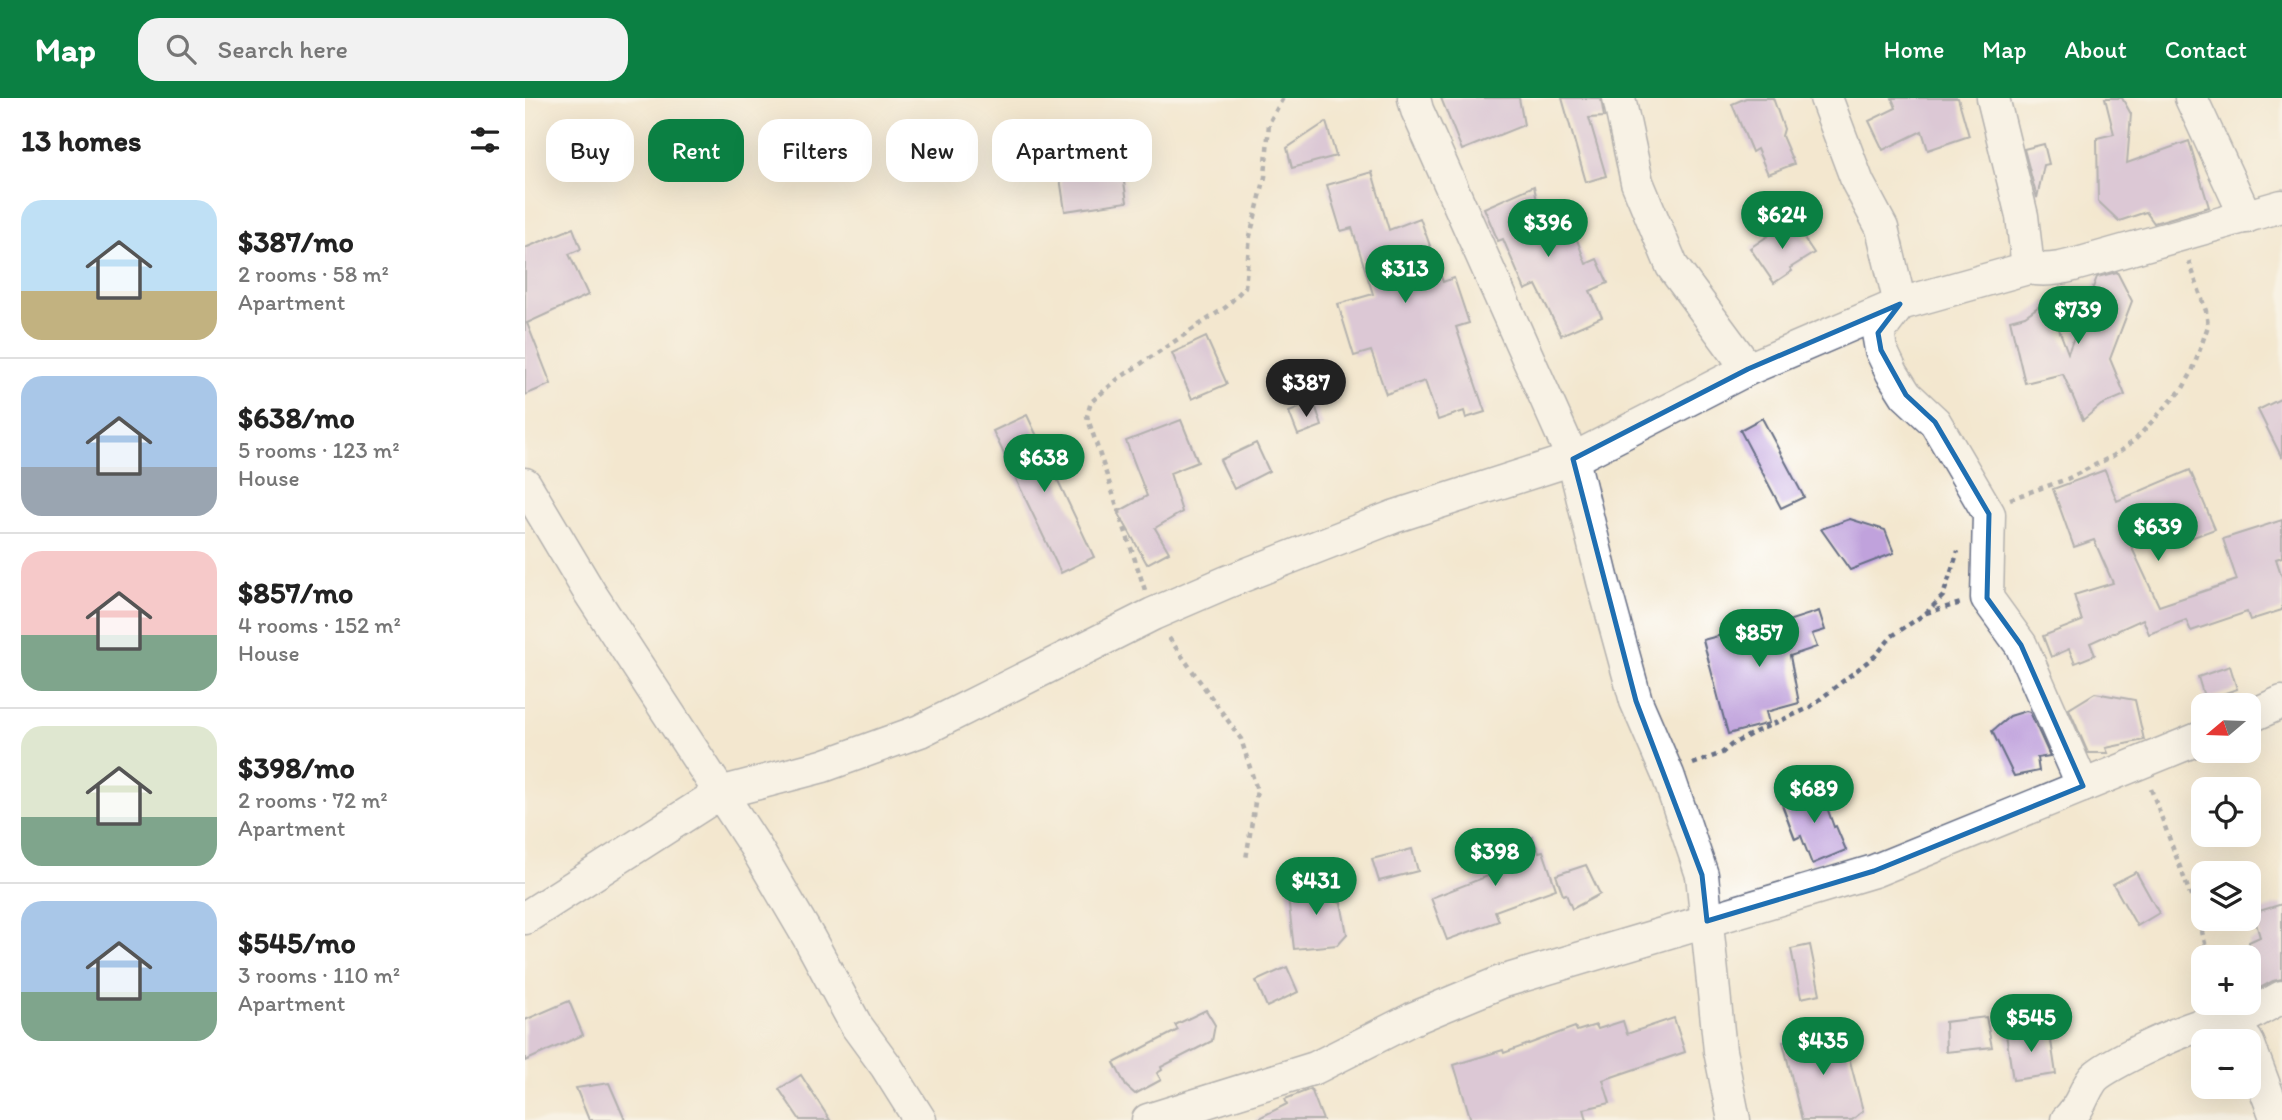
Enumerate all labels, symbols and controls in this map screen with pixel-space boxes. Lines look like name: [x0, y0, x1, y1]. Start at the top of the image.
search box: [138, 18, 628, 81]
text: Map: [35, 30, 96, 69]
icon: search: [162, 30, 200, 68]
text: Search here: [218, 33, 348, 65]
text: Home: [1884, 35, 1944, 64]
text: Map: [1982, 35, 2026, 64]
text: About: [2064, 35, 2127, 64]
text: Contact: [2165, 35, 2247, 64]
chip: Buy: [546, 119, 634, 182]
chip: Rent: [648, 119, 744, 182]
chip: Filters: [758, 119, 872, 182]
chip: New: [886, 119, 978, 182]
chip: Apartment: [992, 119, 1152, 182]
icon: filters: [466, 121, 504, 159]
text: 13 homes: [21, 122, 141, 159]
pin: $624: [1741, 192, 1823, 251]
pin: $396: [1507, 200, 1589, 259]
text: $624: [1757, 200, 1807, 228]
text: $396: [1524, 208, 1572, 236]
text: $387/mo: [238, 223, 354, 260]
icon: home: [77, 228, 161, 312]
pin: $313: [1364, 246, 1446, 305]
text: $313: [1381, 254, 1429, 282]
text: 2 rooms · 58 m²: [238, 260, 389, 288]
pin: $739: [2037, 286, 2119, 346]
text: Apartment: [238, 288, 345, 316]
text: $739: [2054, 295, 2102, 323]
pin: $387: [1265, 360, 1347, 419]
text: $387: [1282, 368, 1330, 396]
text: $638/mo: [238, 399, 355, 436]
icon: home: [77, 404, 161, 488]
pin: $638: [1003, 434, 1085, 494]
text: 5 rooms · 123 m²: [238, 436, 400, 464]
text: $638: [1020, 443, 1068, 471]
text: House: [238, 464, 300, 492]
pin: $639: [2117, 504, 2199, 563]
text: $639: [2134, 512, 2182, 540]
text: $857/mo: [238, 574, 353, 611]
icon: home: [77, 579, 161, 663]
pin: $857: [1718, 610, 1800, 669]
text: 4 rooms · 152 m²: [238, 611, 401, 639]
text: $857: [1735, 618, 1783, 646]
text: House: [238, 639, 300, 667]
north arrow: [2191, 693, 2261, 763]
map controls: [2191, 693, 2261, 1099]
text: $398/mo: [238, 749, 355, 786]
icon: home: [77, 754, 161, 838]
pin: $689: [1773, 766, 1855, 825]
text: $689: [1790, 774, 1838, 802]
button: locate: [2191, 777, 2261, 847]
text: 2 rooms · 72 m²: [238, 786, 388, 814]
text: Apartment: [238, 814, 345, 842]
pin: $398: [1454, 828, 1536, 888]
text: $398: [1471, 837, 1519, 865]
pin: $431: [1275, 858, 1357, 917]
button: layers: [2191, 861, 2261, 931]
text: $431: [1292, 866, 1340, 894]
text: $545/mo: [238, 924, 356, 961]
icon: home: [77, 929, 161, 1013]
button: +: [2191, 945, 2261, 1015]
text: 3 rooms · 110 m²: [238, 961, 400, 989]
text: Apartment: [238, 989, 345, 1017]
pin: $545: [1990, 995, 2072, 1054]
text: $545: [2006, 1003, 2056, 1031]
pin: $435: [1782, 1018, 1864, 1077]
text: $435: [1798, 1026, 1848, 1054]
button: −: [2191, 1029, 2261, 1099]

